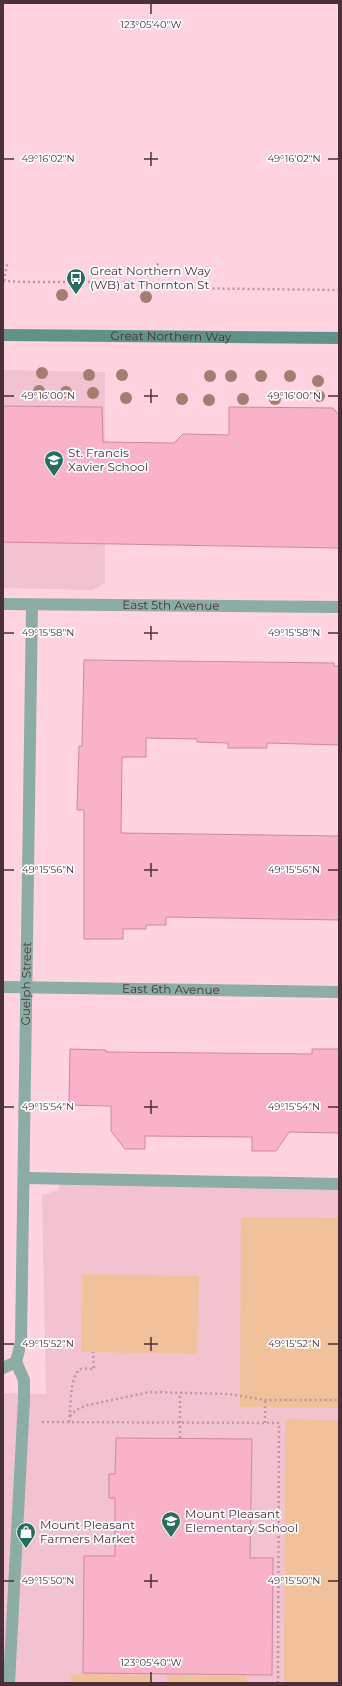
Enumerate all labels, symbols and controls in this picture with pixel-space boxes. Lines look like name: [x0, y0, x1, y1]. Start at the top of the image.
text: 123°05'40"W: [120, 18, 182, 31]
text: 49°16'02"N: [21, 152, 75, 165]
text: 49°16'02"N: [267, 152, 321, 165]
place label: Great Northern Way (WB) at Thornton St: [90, 263, 211, 292]
bus stop icon: Great Northern Way (WB) at Thornton St: [65, 267, 87, 295]
street label: Great Northern Way: [111, 328, 232, 344]
text: 49°16'00"N: [21, 389, 75, 402]
text: 49°16'00"N: [267, 389, 321, 402]
place label: St. Francis Xavier School: [68, 445, 148, 474]
school or university icon: St. Francis Xavier School: [43, 449, 65, 477]
street label: East 5th Avenue: [122, 597, 220, 613]
text: 49°15'58"N: [22, 626, 74, 639]
text: 49°15'58"N: [268, 626, 320, 639]
text: 49°15'56"N: [22, 863, 74, 876]
text: 49°15'56"N: [268, 863, 320, 876]
street label: Guelph Street: [18, 942, 34, 1026]
street label: East 6th Avenue: [122, 981, 220, 997]
text: 49°15'54"N: [22, 1100, 74, 1113]
text: 49°15'54"N: [268, 1100, 320, 1113]
text: 49°15'52"N: [22, 1337, 74, 1350]
text: 49°15'52"N: [268, 1337, 320, 1350]
place label: Mount Pleasant Elementary School: [185, 1506, 298, 1535]
school or university icon: Mount Pleasant Elementary School: [160, 1510, 182, 1538]
place label: Mount Pleasant Farmers Market: [40, 1517, 135, 1546]
shop icon: Mount Pleasant Farmers Market: [15, 1521, 37, 1549]
text: 49°15'50"N: [22, 1574, 74, 1587]
text: 49°15'50"N: [268, 1574, 320, 1587]
text: 123°05'40"W: [120, 1656, 182, 1669]

